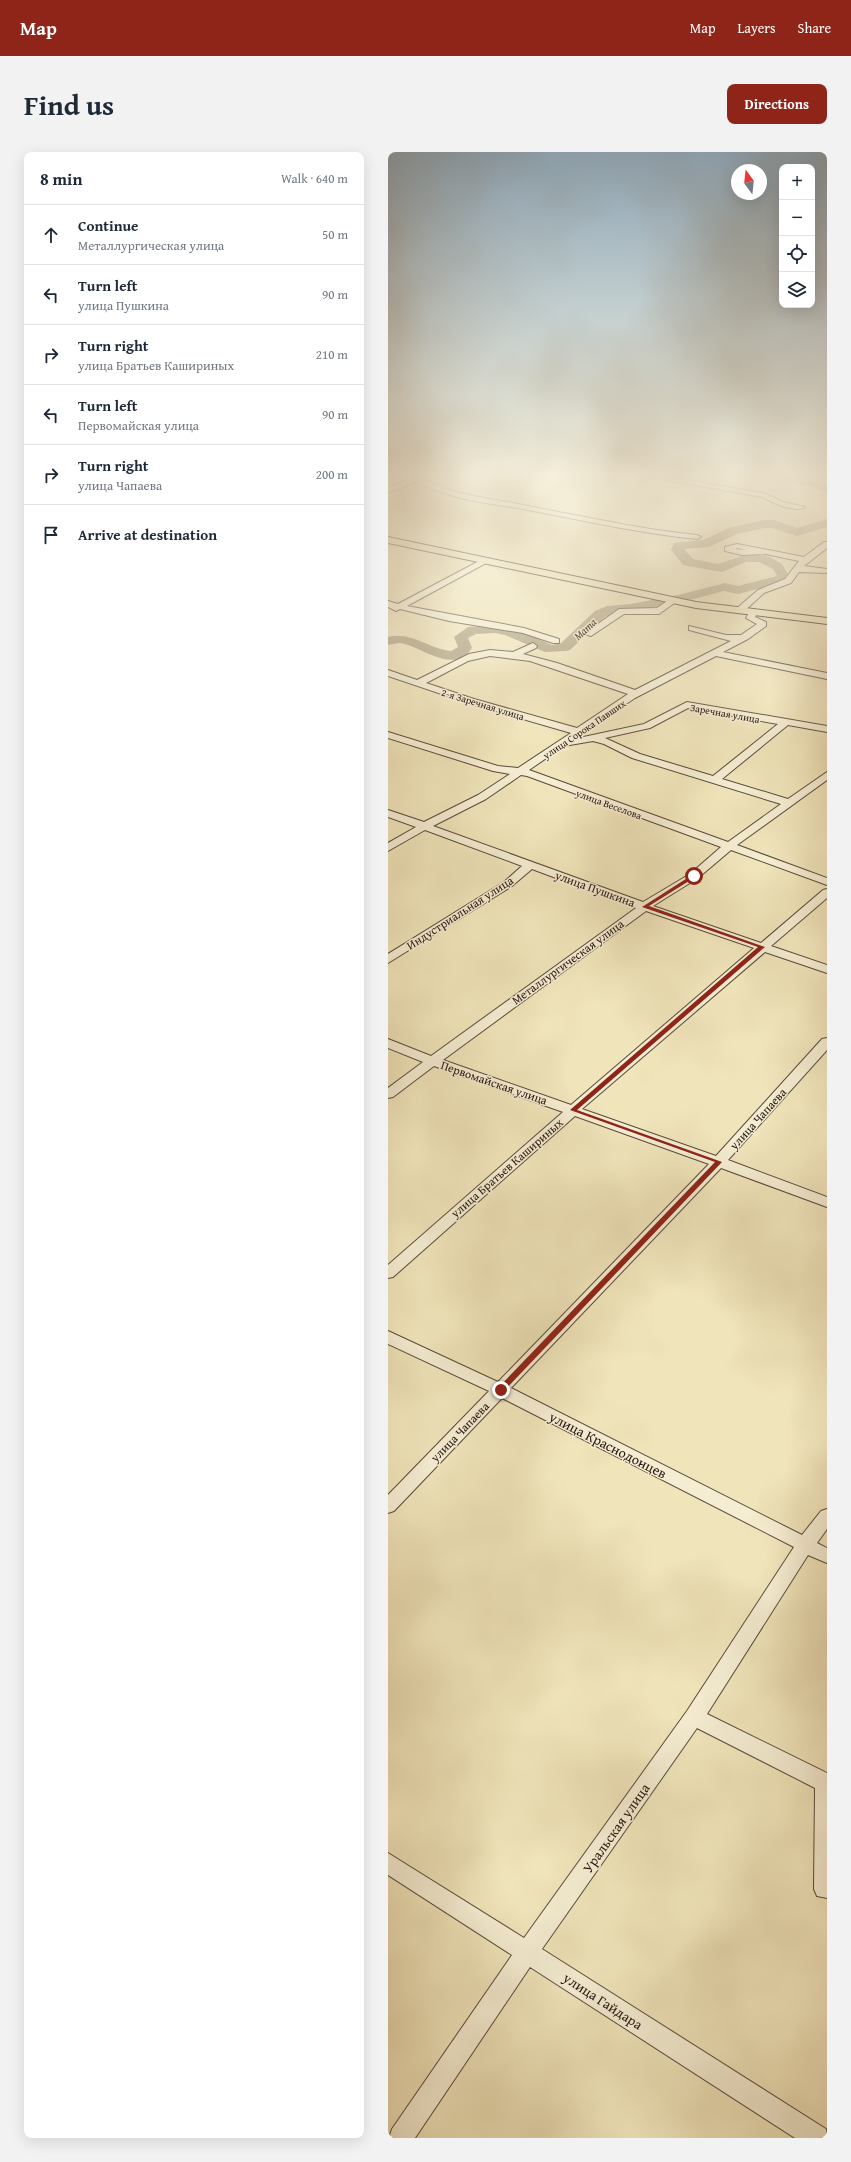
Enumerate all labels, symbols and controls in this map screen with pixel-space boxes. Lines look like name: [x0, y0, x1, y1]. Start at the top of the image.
text: Map: [20, 14, 57, 42]
text: Map: [690, 18, 716, 38]
text: Layers: [738, 18, 776, 38]
text: Share: [798, 18, 831, 38]
text: Find us: [24, 84, 114, 125]
button: Directions: [727, 84, 827, 124]
north arrow: [731, 164, 767, 200]
map controls: [779, 164, 815, 308]
button: +: [779, 164, 815, 200]
text: 8 min: [40, 166, 82, 191]
text: Walk · 640 m: [281, 169, 348, 188]
button: −: [779, 200, 815, 236]
text: Continue: [78, 215, 139, 236]
icon: ahead: [40, 224, 62, 246]
text: 50 m: [322, 225, 348, 244]
text: Металлургическая улица: [78, 236, 224, 255]
button: locate: [779, 236, 815, 272]
button: layers: [779, 272, 815, 308]
text: Turn left: [78, 275, 137, 296]
icon: left: [40, 284, 62, 306]
text: 90 m: [322, 285, 348, 304]
text: улица Пушкина: [78, 296, 169, 315]
text: Turn right: [78, 335, 149, 356]
icon: right: [40, 344, 62, 366]
text: 210 m: [316, 345, 348, 364]
text: улица Братьев Кашириных: [78, 356, 234, 375]
text: Turn left: [78, 395, 137, 416]
icon: left: [40, 404, 62, 426]
text: 90 m: [322, 405, 348, 424]
text: Первомайская улица: [78, 416, 199, 435]
text: Turn right: [78, 455, 149, 476]
icon: right: [40, 464, 62, 486]
text: 200 m: [316, 465, 348, 484]
text: улица Чапаева: [78, 476, 162, 495]
icon: arrive: [40, 524, 62, 546]
text: Arrive at destination: [78, 524, 217, 545]
water label: Мата: [570, 614, 600, 644]
street label: 2-я Заречная улица: [440, 685, 526, 724]
street label: улица Сорока Павших: [539, 696, 629, 763]
street label: Заречная улица: [689, 700, 761, 727]
street label: улица Веселова: [573, 785, 644, 823]
street label: улица Пушкина: [552, 866, 638, 911]
route start: [685, 867, 703, 885]
street label: Индустриальная улица: [403, 871, 517, 954]
street label: Металлургическая улица: [508, 915, 628, 1008]
street label: Первомайская улица: [439, 1056, 550, 1109]
street label: улица Чапаева: [725, 1084, 790, 1154]
street label: улица Братьев Кашириных: [446, 1113, 567, 1222]
route end: [492, 1381, 510, 1399]
street label: улица Чапаева: [426, 1398, 493, 1466]
street label: улица Краснодонцев: [545, 1406, 670, 1483]
street label: Уральская улица: [578, 1779, 655, 1877]
street label: улица Гайдара: [558, 1967, 647, 2034]

